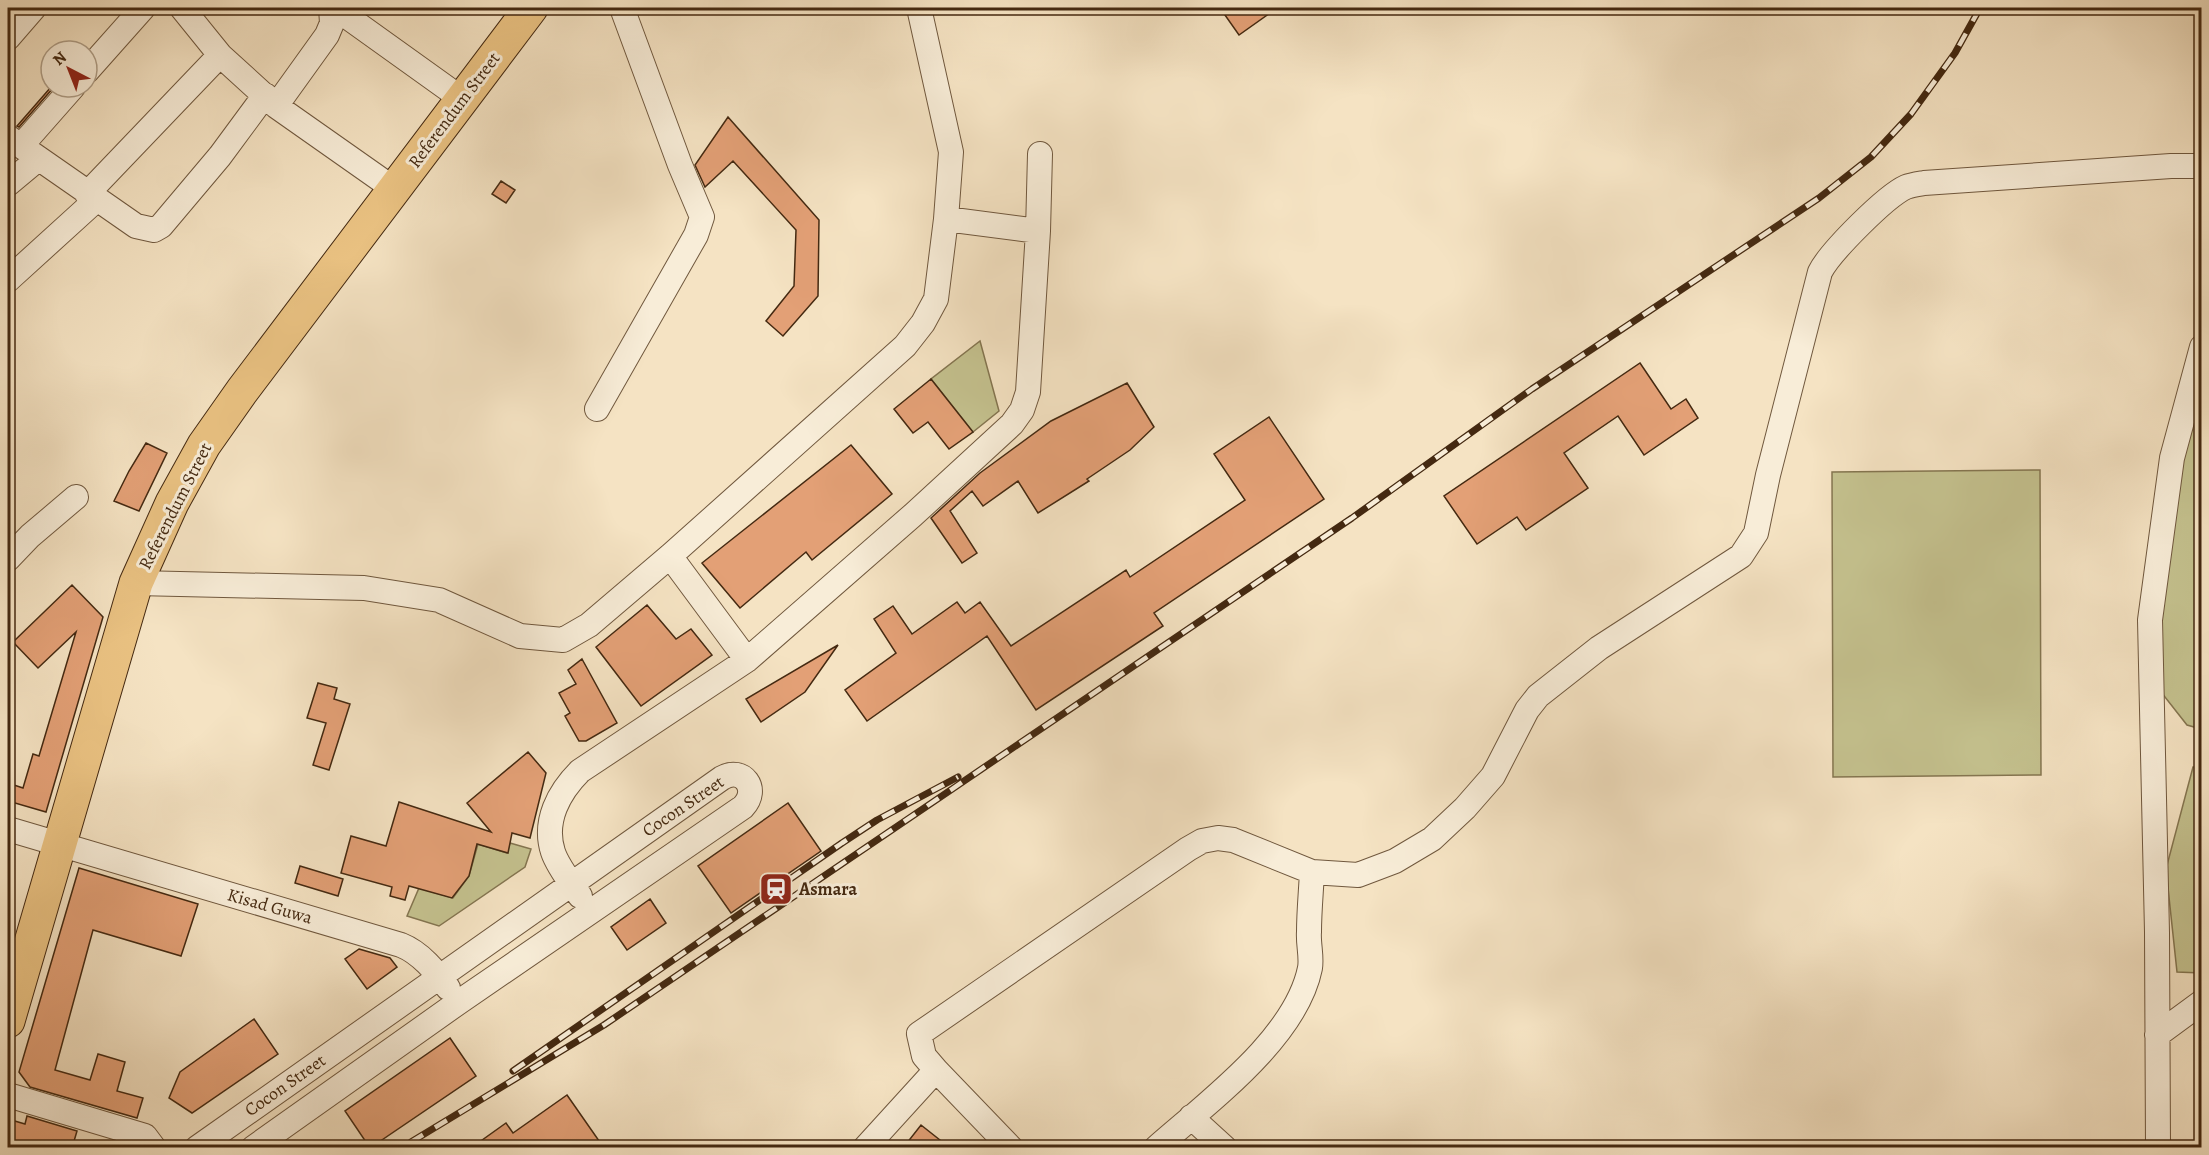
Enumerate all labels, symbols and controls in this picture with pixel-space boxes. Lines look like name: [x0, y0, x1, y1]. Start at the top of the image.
north arrow: [39, 39, 99, 99]
text: N: [48, 46, 72, 71]
street label: Referendum Street: [403, 47, 505, 173]
street label: Referendum Street: [133, 439, 217, 573]
street label: Cocon Street: [637, 770, 729, 842]
station icon: Asmara: [758, 871, 794, 907]
place label: Asmara: [798, 877, 858, 901]
street label: Kisad Guwa: [225, 882, 316, 930]
street label: Cocon Street: [240, 1048, 330, 1122]

